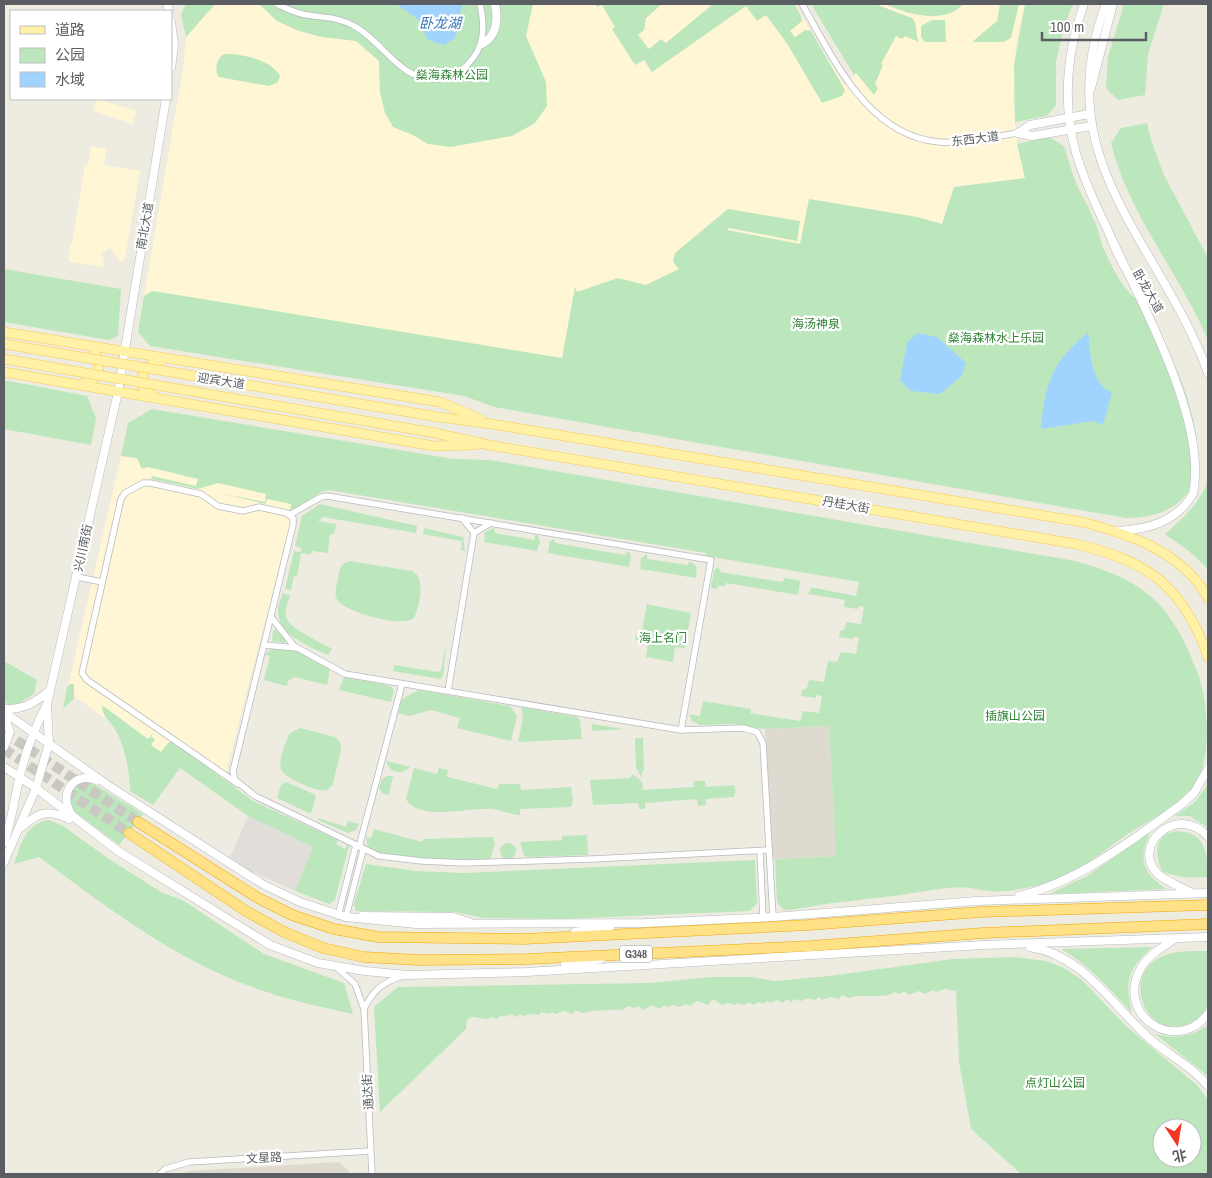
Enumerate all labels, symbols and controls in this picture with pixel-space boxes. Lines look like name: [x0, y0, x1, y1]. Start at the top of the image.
legend: [10, 10, 172, 100]
scale bar: [1042, 10, 1146, 42]
water label: 卧龙湖: [419, 14, 463, 32]
text: 100 m: [1050, 16, 1084, 37]
text: 道路: [55, 19, 85, 40]
text: 公园: [55, 44, 85, 65]
park label: 燊海森林公园: [416, 67, 488, 83]
text: 水域: [55, 69, 85, 90]
street label: 东西大道: [950, 128, 1000, 150]
street label: 南北大道: [133, 201, 157, 251]
street label: 卧龙大道: [1129, 266, 1167, 316]
park label: 海汤神泉: [792, 316, 840, 332]
park label: 燊海森林水上乐园: [948, 330, 1044, 346]
street label: 迎宾大道: [196, 369, 246, 393]
street label: 丹桂大街: [821, 493, 871, 517]
street label: 兴川南街: [70, 523, 96, 573]
park label: 海上名门: [639, 630, 687, 646]
park label: 插旗山公园: [985, 708, 1045, 724]
road number: G348: [620, 946, 652, 962]
street label: 通达街: [359, 1074, 377, 1110]
park label: 点灯山公园: [1025, 1075, 1085, 1091]
north arrow: [1152, 1118, 1202, 1168]
text: 北: [1171, 1145, 1188, 1166]
street label: 文星路: [246, 1149, 282, 1167]

